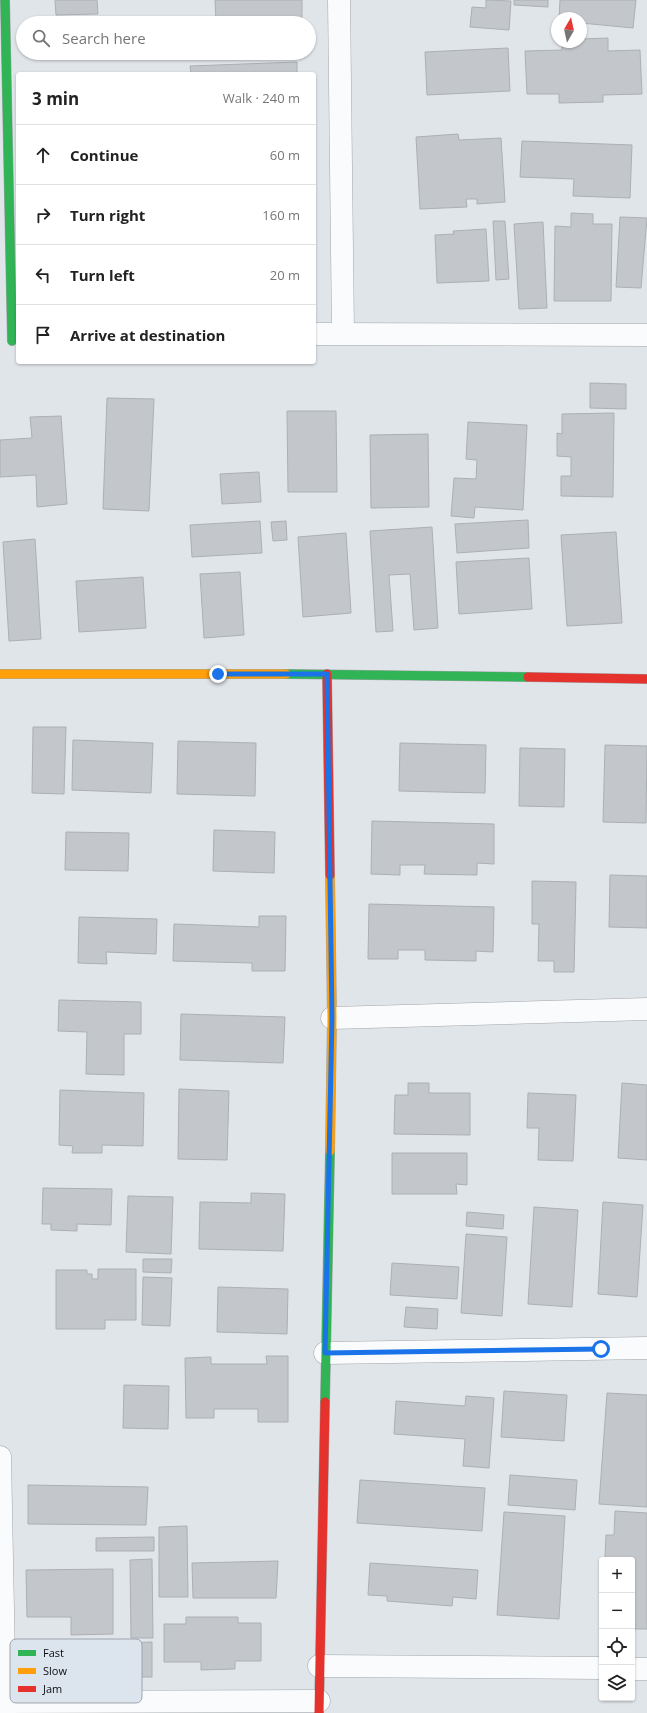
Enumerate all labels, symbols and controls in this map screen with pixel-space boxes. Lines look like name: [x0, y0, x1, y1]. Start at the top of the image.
north arrow: [551, 12, 587, 48]
search box: [16, 16, 316, 60]
icon: search: [30, 27, 52, 49]
text: Search here: [62, 28, 146, 48]
text: 3 min: [32, 87, 79, 110]
text: Walk · 240 m: [223, 89, 300, 107]
icon: ahead: [32, 144, 54, 166]
text: Continue: [70, 145, 138, 165]
text: 60 m: [270, 146, 300, 164]
icon: right: [32, 204, 54, 226]
text: Turn right: [70, 205, 145, 225]
text: 160 m: [262, 206, 300, 224]
icon: left: [32, 264, 54, 286]
text: Turn left: [70, 265, 135, 285]
text: 20 m: [270, 266, 300, 284]
icon: arrive: [32, 324, 54, 346]
text: Arrive at destination: [70, 325, 225, 345]
route end: [209, 665, 227, 683]
route start: [592, 1340, 610, 1358]
map controls: [599, 1557, 635, 1701]
button: +: [599, 1557, 635, 1593]
button: −: [599, 1593, 635, 1629]
button: locate: [599, 1629, 635, 1665]
legend: [10, 1639, 142, 1703]
text: Fast: [43, 1645, 64, 1660]
text: Slow: [43, 1663, 67, 1678]
button: layers: [599, 1665, 635, 1701]
text: Jam: [42, 1681, 62, 1696]

